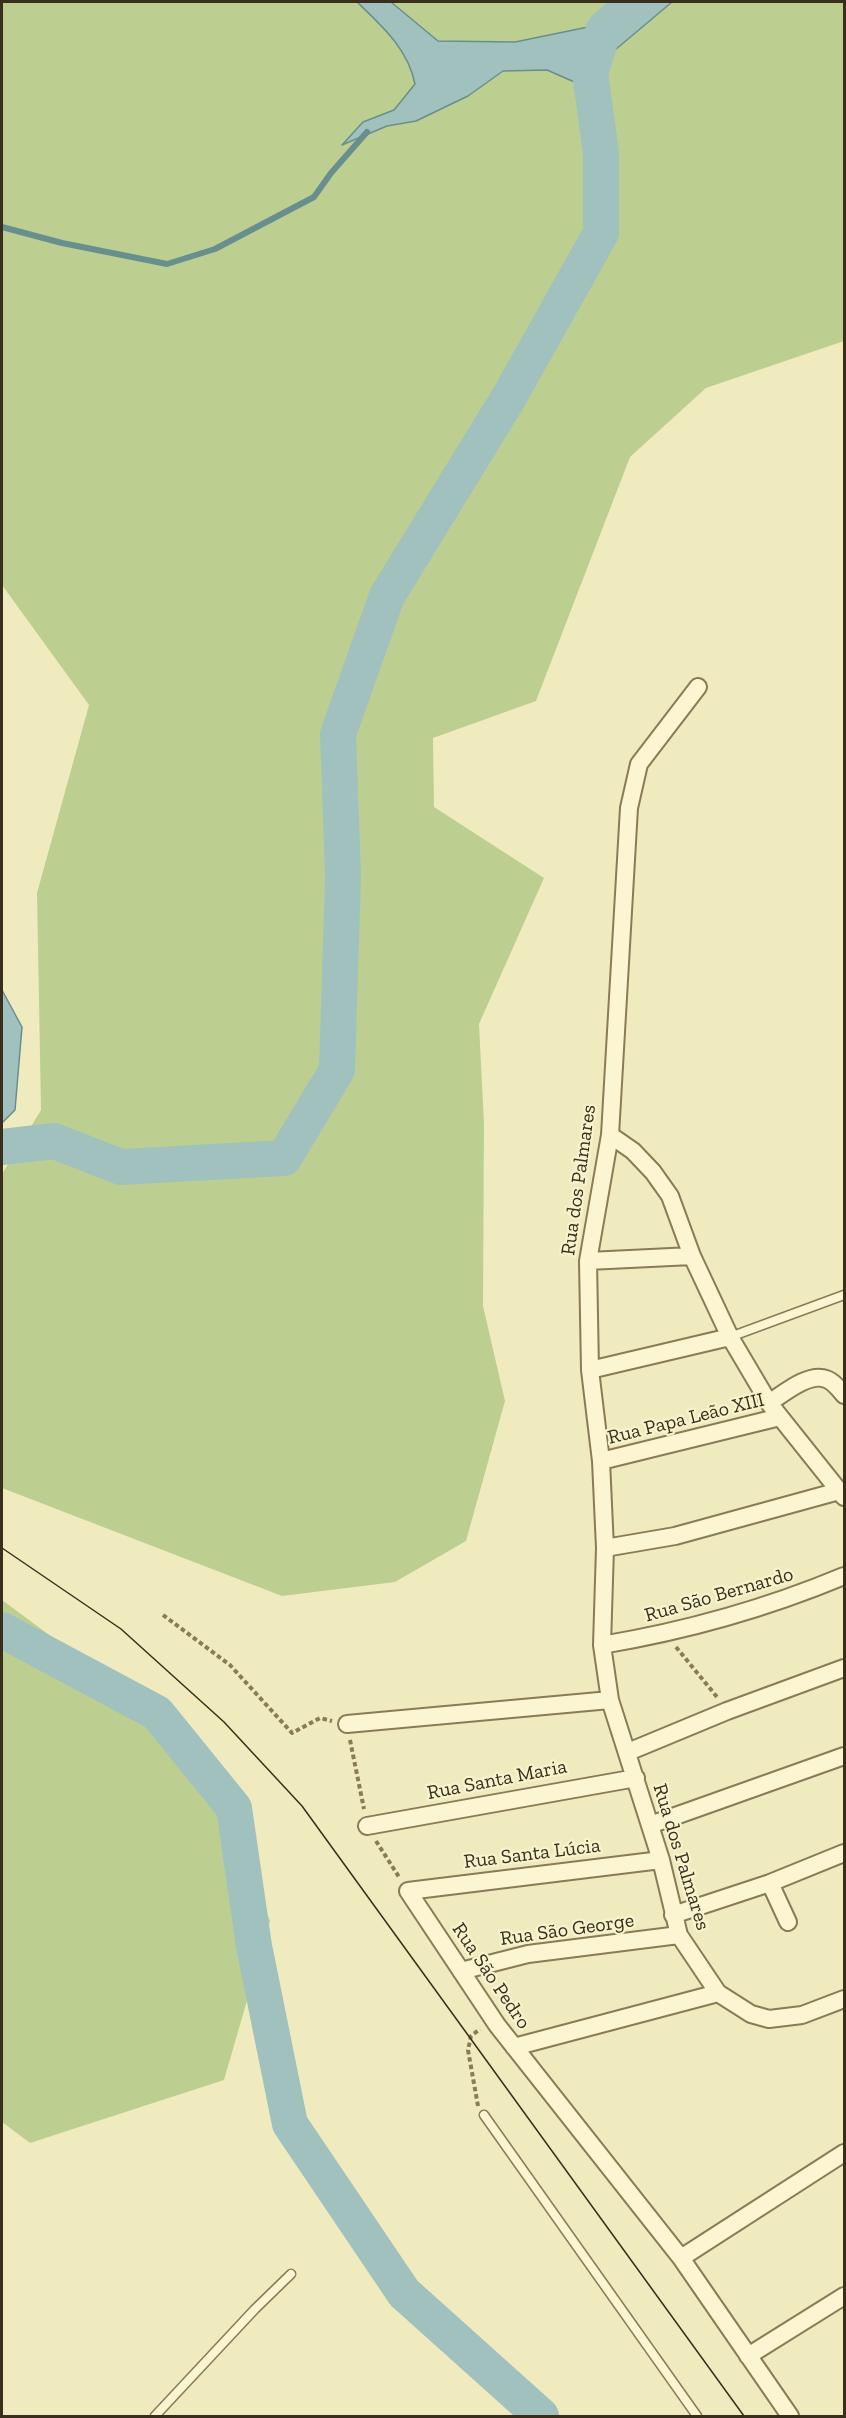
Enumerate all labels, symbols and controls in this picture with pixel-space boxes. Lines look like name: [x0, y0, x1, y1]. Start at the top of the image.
street label: Rua dos Palmares: [557, 1103, 601, 1257]
street label: Rua Papa Leão XIII: [605, 1388, 767, 1450]
street label: Rua São Bernardo: [642, 1562, 796, 1628]
street label: Rua Santa Maria: [425, 1755, 569, 1805]
street label: Rua dos Palmares: [647, 1781, 715, 1933]
street label: Rua Santa Lúcia: [462, 1834, 602, 1874]
street label: Rua São George: [498, 1909, 636, 1951]
street label: Rua São Pedro: [447, 1918, 535, 2034]

